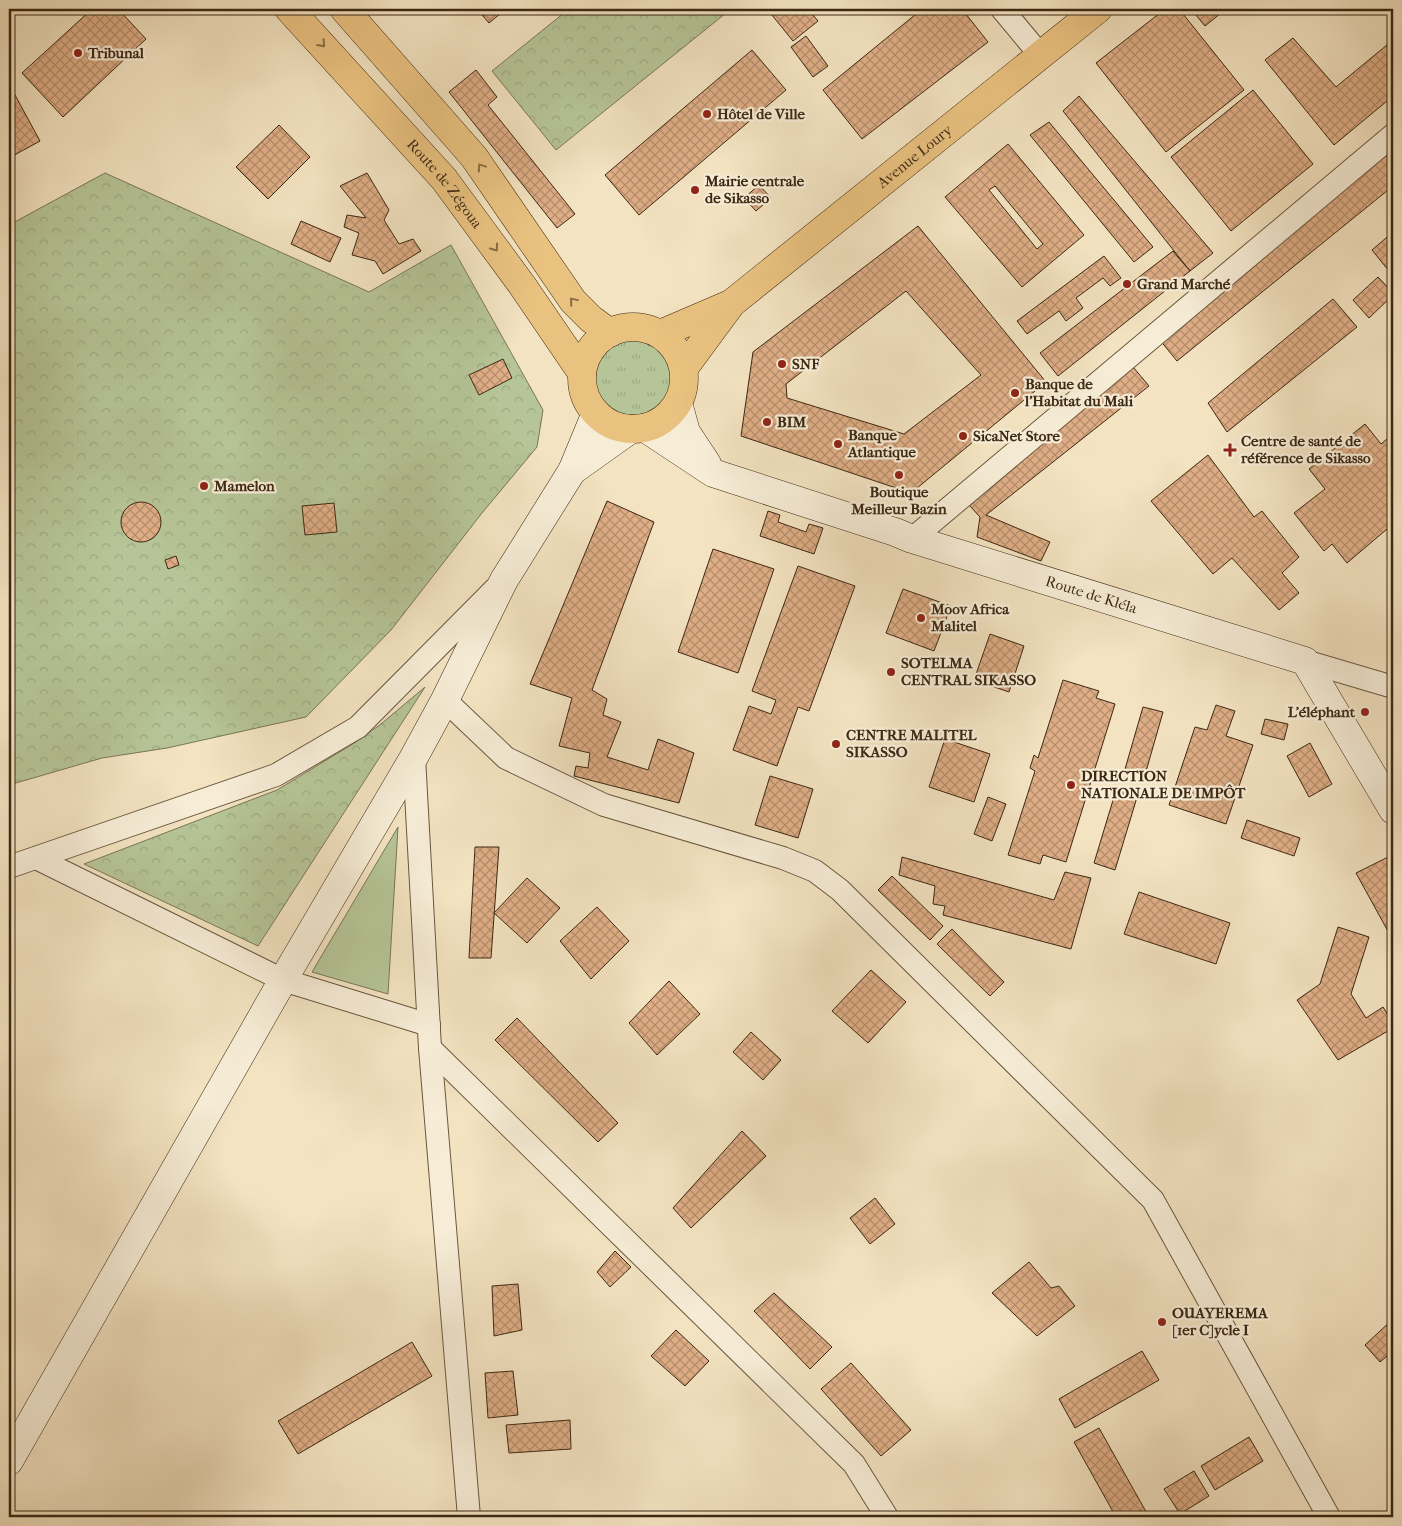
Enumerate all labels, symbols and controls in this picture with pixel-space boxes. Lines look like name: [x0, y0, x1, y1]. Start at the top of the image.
one-way arrow: [317, 39, 326, 48]
place label: Tribunal: [87, 44, 145, 62]
marker: Tribunal: [72, 47, 84, 59]
place label: Hôtel de Ville: [717, 105, 805, 123]
marker: Hôtel de Ville: [701, 108, 713, 120]
street label: Avenue Loury: [873, 120, 957, 193]
street label: Route de Zégoua: [403, 135, 487, 233]
one-way arrow: [478, 164, 487, 173]
place label: Mairie centrale de Sikasso: [704, 172, 805, 207]
marker: Mairie centrale de Sikasso: [689, 184, 701, 196]
one-way arrow: [489, 242, 498, 252]
place label: Grand Marché: [1137, 275, 1231, 293]
marker: Grand Marché: [1121, 278, 1133, 290]
one-way arrow: [571, 298, 579, 307]
place label: SNF: [792, 355, 819, 373]
marker: SNF: [776, 358, 788, 370]
place label: Banque de l'Habitat du Mali: [1024, 375, 1134, 410]
marker: Banque de l'Habitat du Mali: [1009, 387, 1021, 399]
place label: BIM: [777, 413, 807, 431]
marker: BIM: [761, 416, 773, 428]
place label: Banque Atlantique: [847, 426, 917, 461]
place label: SicaNet Store: [973, 427, 1061, 445]
marker: SicaNet Store: [957, 430, 969, 442]
place label: Centre de santé de référence de Sikasso: [1240, 432, 1371, 467]
marker: Banque Atlantique: [832, 438, 844, 450]
marker: Centre de santé de référence de Sikasso: [1223, 443, 1237, 457]
marker: Boutique Meilleur Bazin: [893, 469, 905, 481]
place label: Mamelon: [213, 477, 275, 495]
marker: Mamelon: [198, 480, 210, 492]
place label: Boutique Meilleur Bazin: [850, 483, 947, 518]
street label: Route de Kléla: [1043, 572, 1140, 618]
place label: Moov Africa Malitel: [930, 600, 1010, 635]
marker: Moov Africa Malitel: [915, 612, 927, 624]
place label: SOTELMA CENTRAL SIKASSO: [901, 654, 1036, 689]
marker: SOTELMA CENTRAL SIKASSO: [885, 666, 897, 678]
place label: L'éléphant: [1288, 703, 1356, 721]
marker: L'éléphant: [1359, 706, 1371, 718]
place label: CENTRE MALITEL SIKASSO: [846, 726, 978, 761]
marker: CENTRE MALITEL SIKASSO: [830, 738, 842, 750]
place label: DIRECTION NATIONALE DE IMPÔT: [1081, 767, 1246, 802]
marker: DIRECTION NATIONALE DE IMPÔT: [1065, 779, 1077, 791]
place label: OUAYEREMA [1er C]ycle I: [1172, 1304, 1269, 1339]
marker: OUAYEREMA [1er C]ycle I: [1156, 1316, 1168, 1328]

